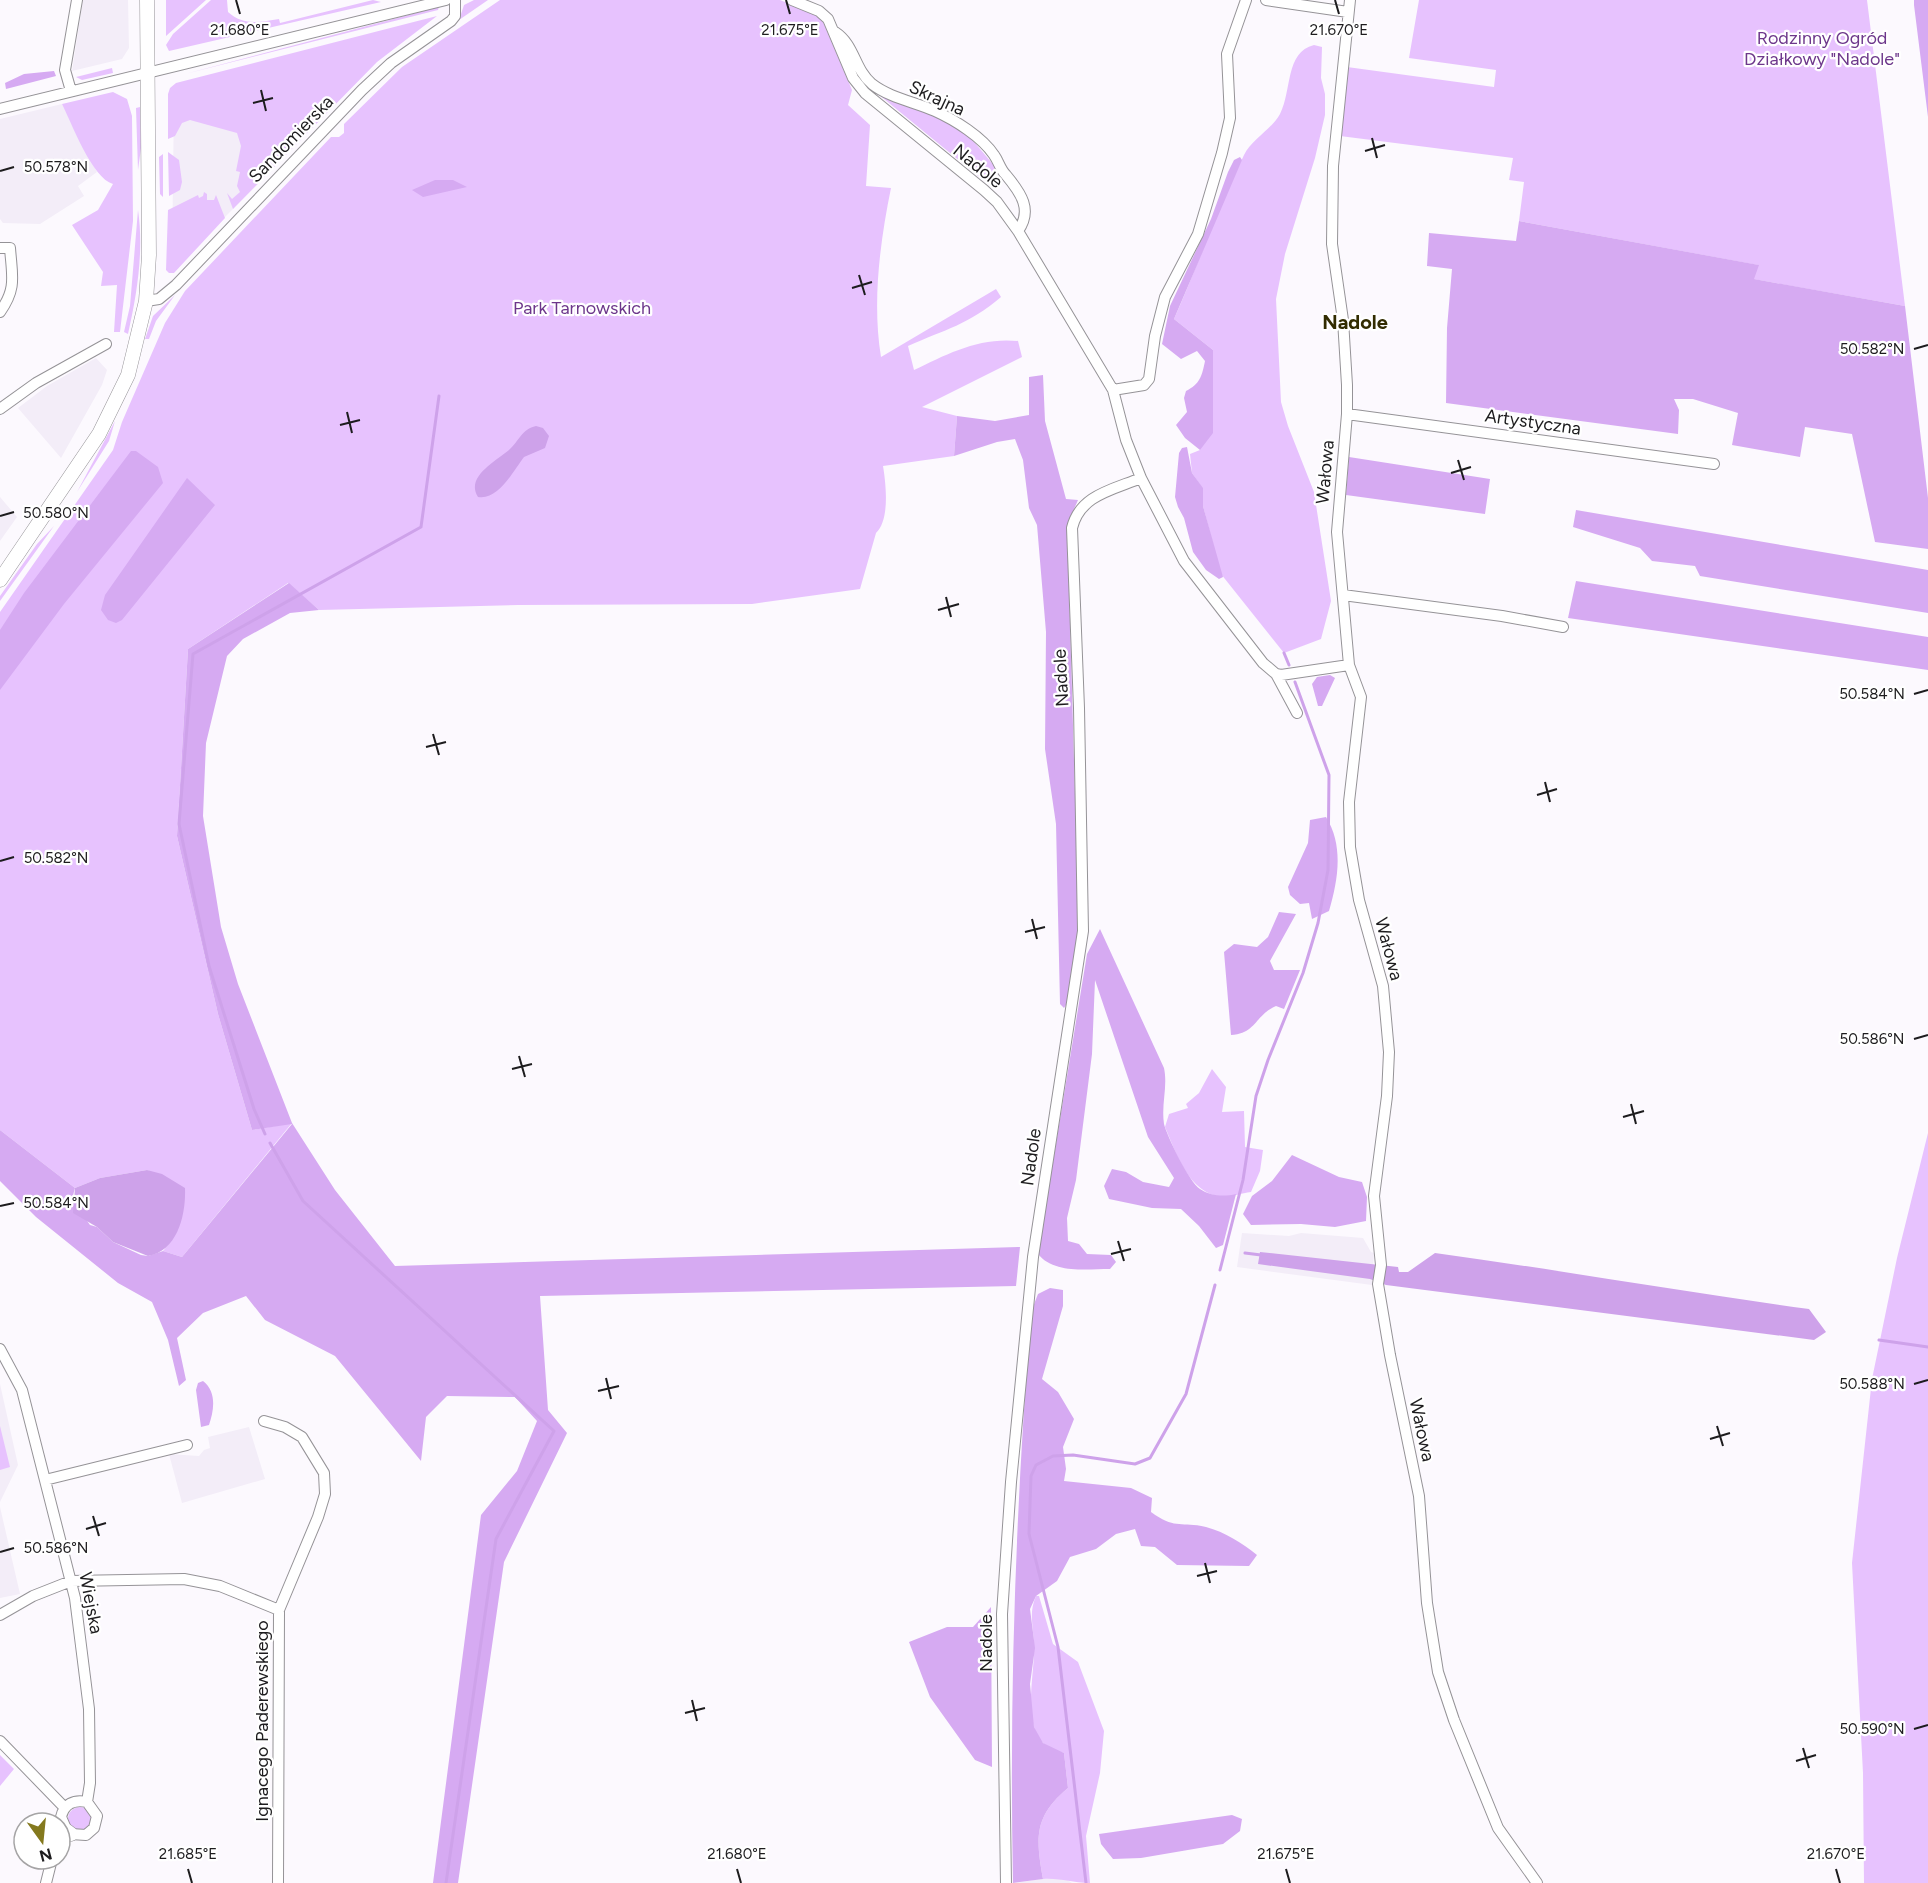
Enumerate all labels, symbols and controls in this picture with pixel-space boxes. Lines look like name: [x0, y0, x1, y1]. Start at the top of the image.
text: 21.680°E: [210, 21, 270, 39]
text: 21.675°E: [761, 21, 819, 39]
text: 21.670°E: [1310, 21, 1368, 39]
park label: Rodzinny Ogród Działkowy "Nadole": [1744, 27, 1900, 70]
street label: Skrajna: [906, 76, 968, 120]
street label: Sandomierska: [244, 91, 338, 187]
street label: Nadole: [949, 139, 1008, 193]
text: 50.578°N: [24, 158, 88, 176]
park label: Park Tarnowskich: [513, 297, 651, 319]
district label: Nadole: [1322, 310, 1388, 334]
text: 50.582°N: [1840, 340, 1904, 358]
street label: Artystyczna: [1484, 404, 1582, 440]
street label: Wałowa: [1311, 439, 1339, 505]
text: 50.580°N: [23, 504, 89, 522]
street label: Nadole: [1048, 648, 1073, 707]
text: 50.584°N: [1839, 685, 1905, 703]
text: 50.582°N: [24, 849, 88, 867]
street label: Wałowa: [1370, 915, 1408, 983]
text: 50.586°N: [1840, 1030, 1904, 1048]
street label: Nadole: [1016, 1127, 1046, 1187]
text: 50.584°N: [23, 1194, 89, 1212]
text: 50.588°N: [1839, 1375, 1905, 1393]
street label: Wałowa: [1405, 1396, 1439, 1464]
text: 50.586°N: [24, 1539, 88, 1557]
street label: Wiejska: [74, 1570, 108, 1636]
street label: Nadole: [975, 1614, 997, 1672]
street label: Ignacego Paderewskiego: [251, 1620, 273, 1822]
text: 50.590°N: [1839, 1720, 1905, 1738]
north arrow: [12, 1811, 72, 1871]
text: N: [37, 1844, 54, 1866]
text: 21.685°E: [159, 1845, 217, 1863]
text: 21.680°E: [707, 1845, 767, 1863]
text: 21.675°E: [1257, 1845, 1315, 1863]
text: 21.670°E: [1807, 1845, 1865, 1863]

